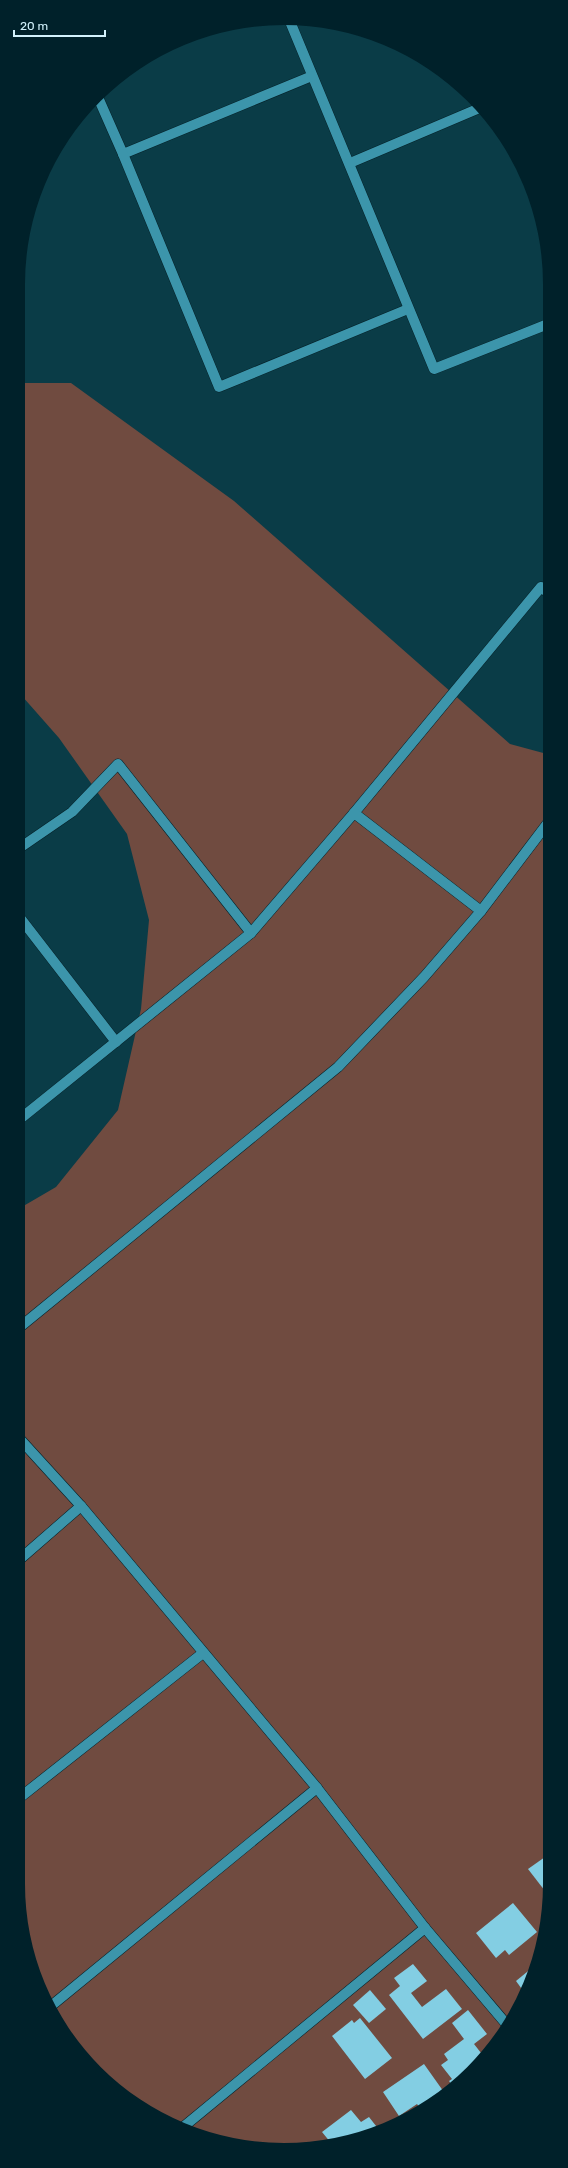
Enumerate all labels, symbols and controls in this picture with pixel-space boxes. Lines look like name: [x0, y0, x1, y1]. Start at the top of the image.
scale bar: [14, 12, 105, 38]
text: 20 m: [20, 19, 48, 33]

